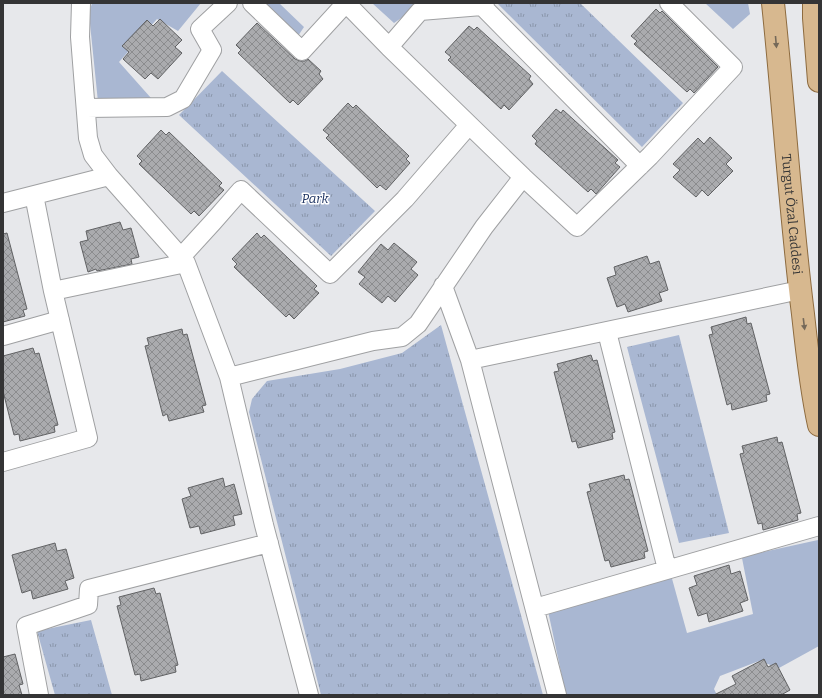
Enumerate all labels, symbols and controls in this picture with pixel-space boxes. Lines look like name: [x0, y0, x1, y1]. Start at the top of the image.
one-way arrow: [773, 36, 780, 48]
street label: Turgut Özal Caddesi: [779, 153, 806, 275]
park label: Park: [301, 191, 330, 206]
one-way arrow: [801, 318, 807, 331]

